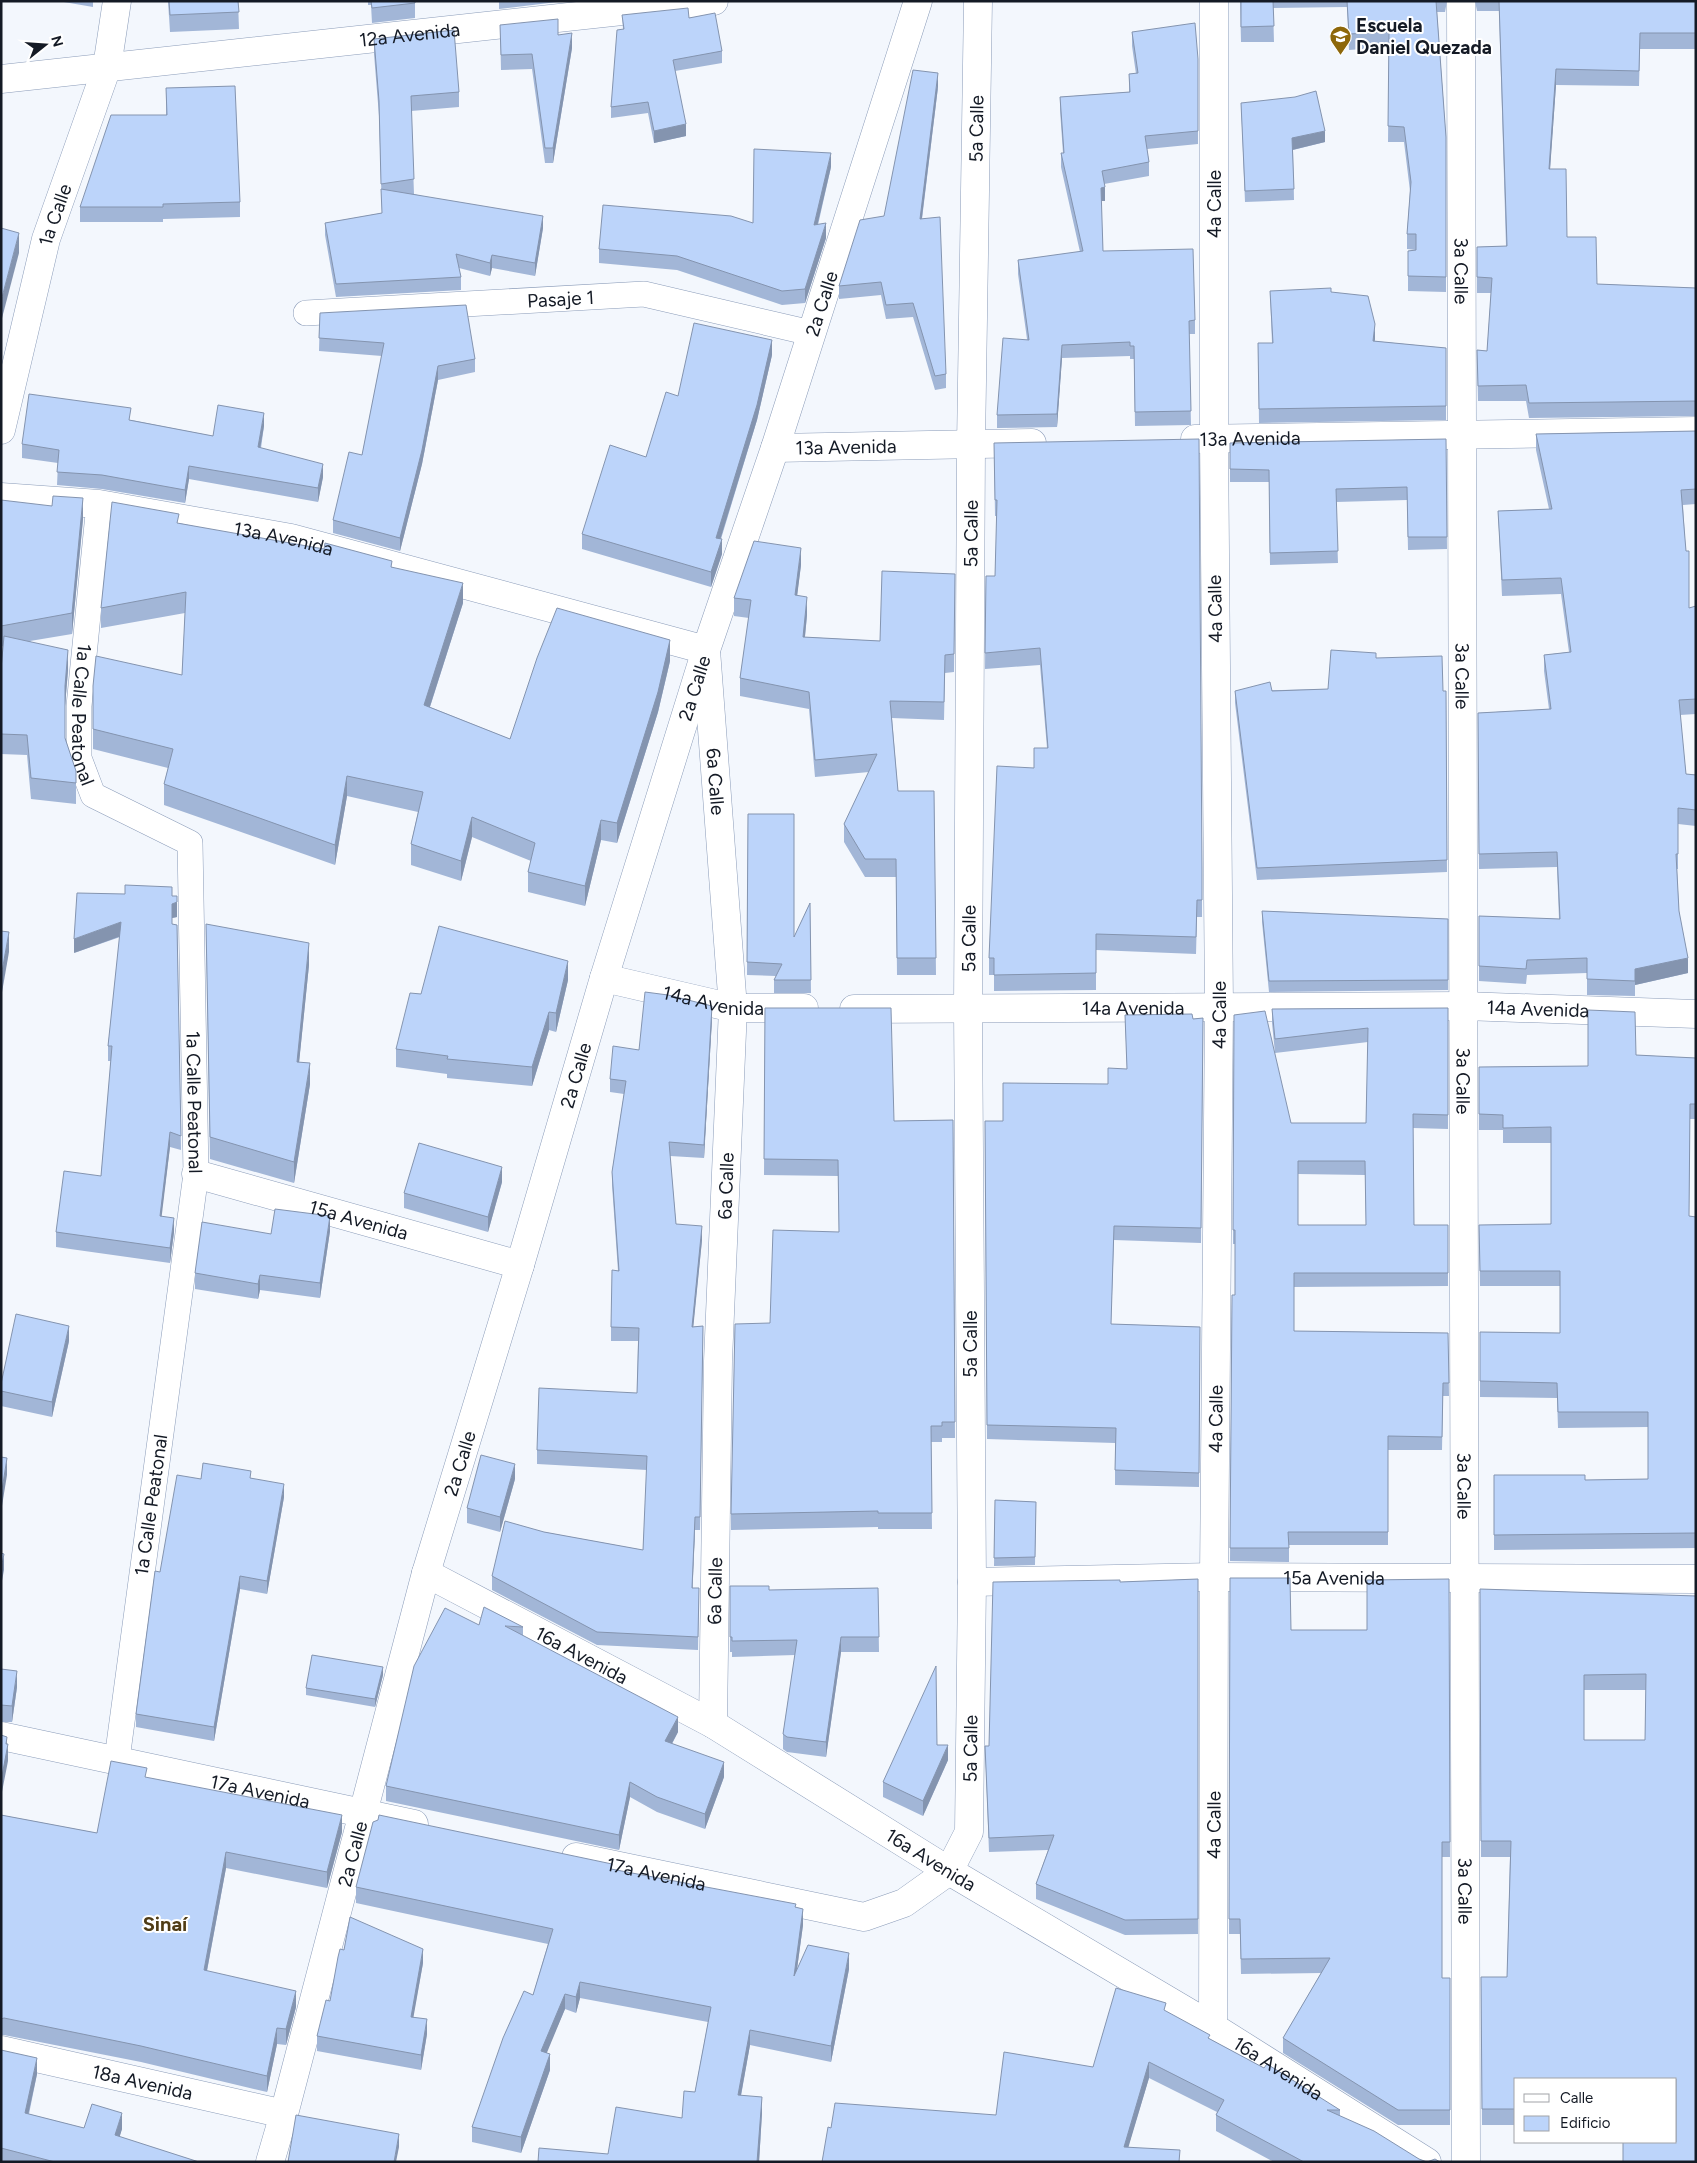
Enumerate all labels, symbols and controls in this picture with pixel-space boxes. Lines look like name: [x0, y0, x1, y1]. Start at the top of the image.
place label: Escuela Daniel Quezada: [1356, 14, 1492, 59]
street label: 12a Avenida: [358, 17, 461, 51]
north arrow: [20, 20, 70, 70]
school or university icon: Escuela Daniel Quezada: [1328, 24, 1352, 55]
text: N: [47, 34, 67, 49]
street label: 5a Calle: [964, 95, 988, 163]
street label: 4a Calle: [1203, 170, 1226, 238]
street label: 1a Calle: [33, 181, 76, 248]
street label: 3a Calle: [1450, 238, 1473, 304]
street label: 2a Calle: [800, 268, 842, 339]
street label: Pasaje 1: [526, 285, 595, 312]
street label: 13a Avenida: [1199, 426, 1301, 450]
street label: 13a Avenida: [795, 434, 897, 459]
street label: 5a Calle: [959, 500, 982, 567]
street label: 13a Avenida: [232, 517, 336, 560]
street label: 4a Calle: [1203, 575, 1227, 643]
street label: 1a Calle Peatonal: [67, 643, 100, 789]
street label: 3a Calle: [1451, 643, 1474, 709]
street label: 2a Calle: [673, 653, 715, 724]
street label: 6a Calle: [702, 747, 730, 816]
street label: 5a Calle: [957, 905, 980, 972]
street label: 14a Avenida: [660, 981, 764, 1020]
street label: 4a Calle: [1207, 981, 1231, 1049]
street label: 14a Avenida: [1486, 995, 1590, 1022]
street label: 14a Avenida: [1082, 996, 1184, 1019]
street label: 1a Calle Peatonal: [182, 1031, 207, 1174]
street label: 2a Calle: [555, 1040, 596, 1111]
street label: 3a Calle: [1452, 1048, 1475, 1114]
street label: 6a Calle: [713, 1152, 739, 1220]
street label: 15a Avenida: [307, 1195, 411, 1245]
street label: 5a Calle: [959, 1310, 982, 1378]
street label: 4a Calle: [1204, 1385, 1227, 1453]
street label: 2a Calle: [439, 1428, 480, 1499]
street label: 1a Calle Peatonal: [130, 1433, 172, 1577]
street label: 3a Calle: [1453, 1453, 1476, 1519]
street label: 6a Calle: [703, 1557, 727, 1625]
street label: 15a Avenida: [1283, 1566, 1385, 1589]
street label: 16a Avenida: [531, 1621, 632, 1689]
street label: 5a Calle: [958, 1715, 982, 1783]
street label: 17a Avenida: [208, 1769, 312, 1813]
street label: 4a Calle: [1202, 1791, 1225, 1859]
street label: 2a Calle: [333, 1818, 372, 1889]
street label: 16a Avenida: [882, 1823, 980, 1896]
street label: 17a Avenida: [604, 1852, 708, 1895]
street label: 3a Calle: [1454, 1858, 1477, 1924]
district label: Sinaí: [143, 1912, 189, 1936]
street label: 16a Avenida: [1229, 2031, 1327, 2105]
street label: 18a Avenida: [90, 2059, 195, 2105]
legend: [1514, 2078, 1677, 2143]
text: Calle: [1560, 2089, 1593, 2107]
text: Edificio: [1560, 2114, 1611, 2132]

